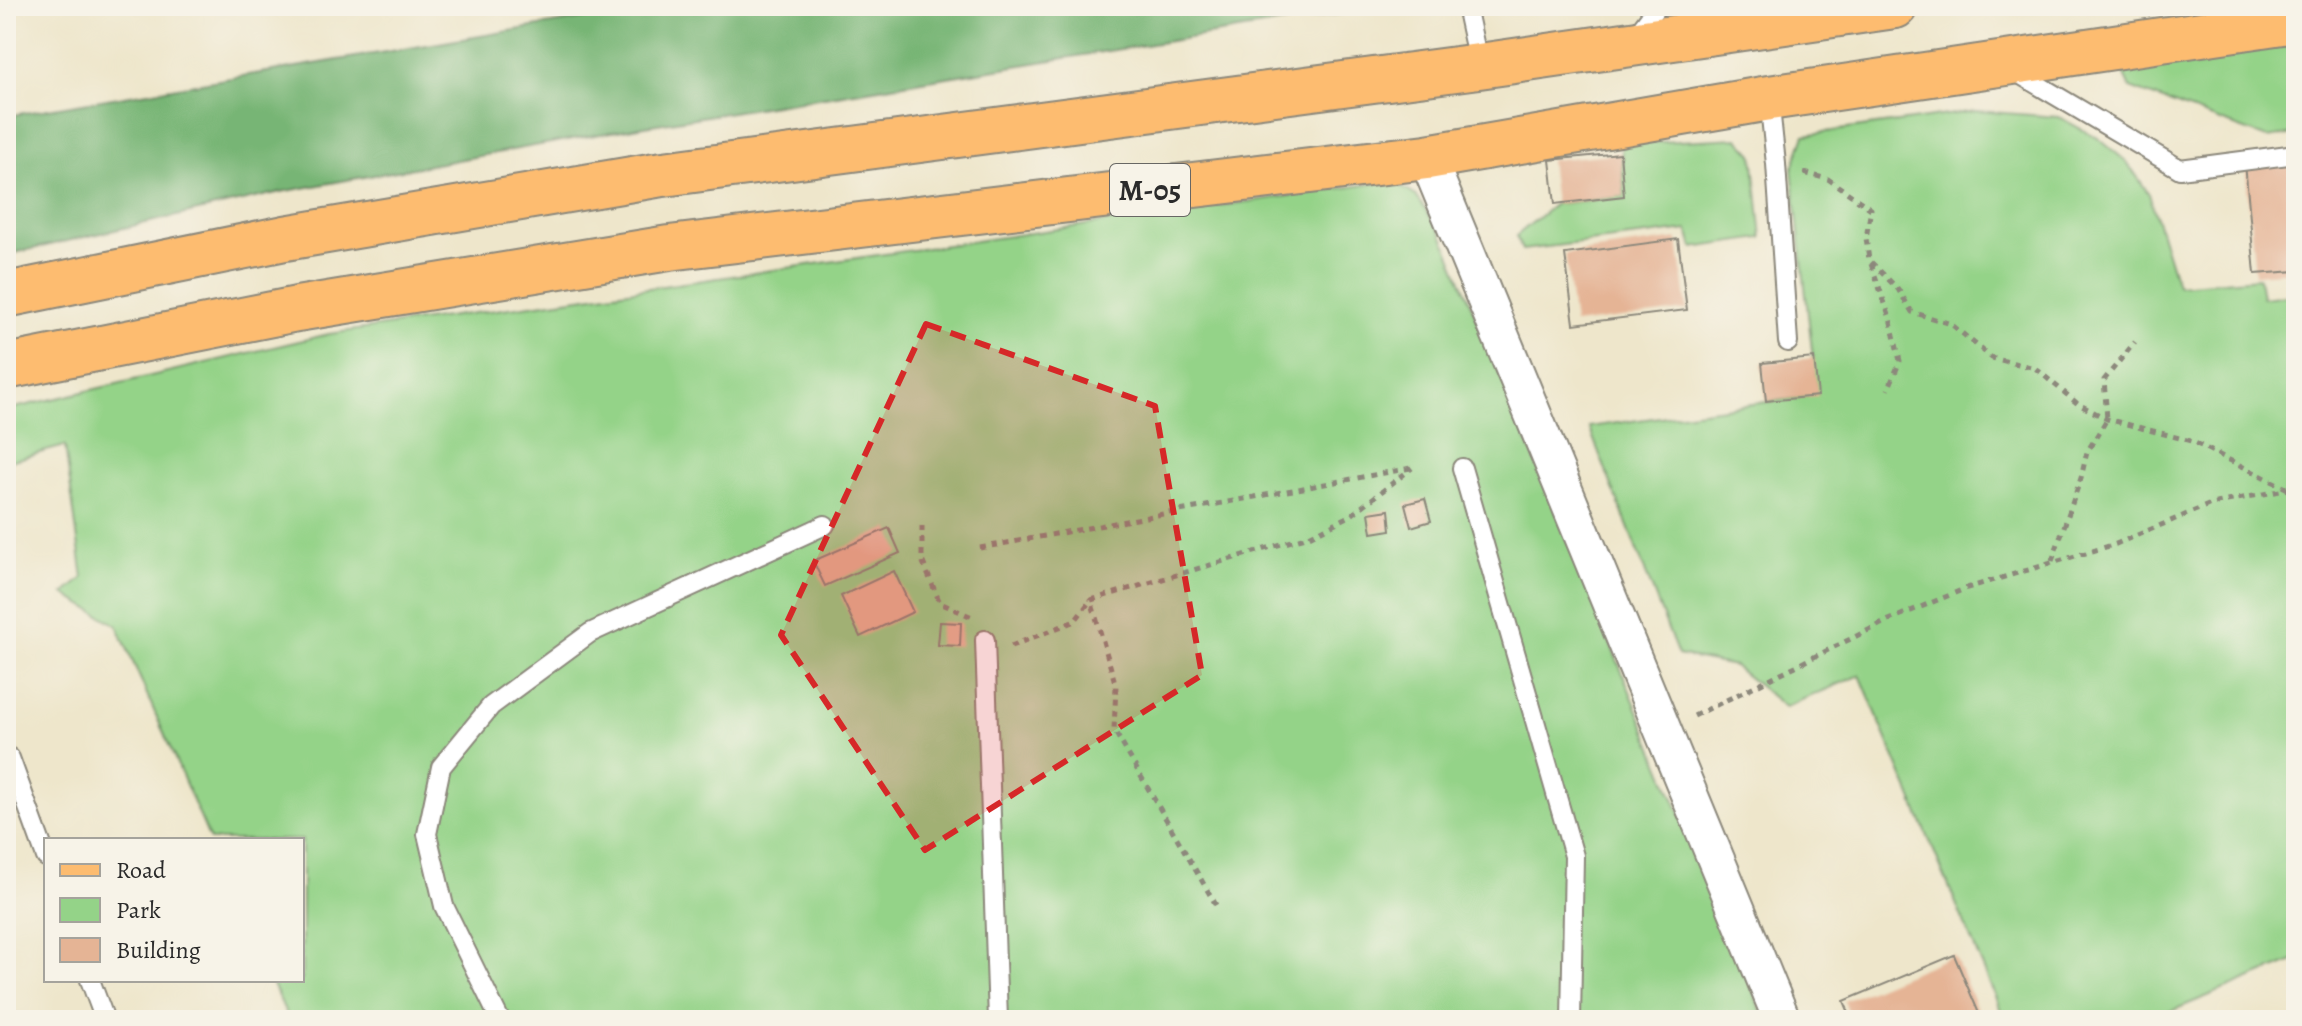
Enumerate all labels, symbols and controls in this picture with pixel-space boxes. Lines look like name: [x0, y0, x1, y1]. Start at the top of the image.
road number: М-05: [1110, 164, 1190, 216]
legend: [44, 838, 304, 982]
text: Road: [116, 854, 166, 886]
text: Park: [116, 894, 161, 926]
text: Building: [116, 934, 201, 966]

